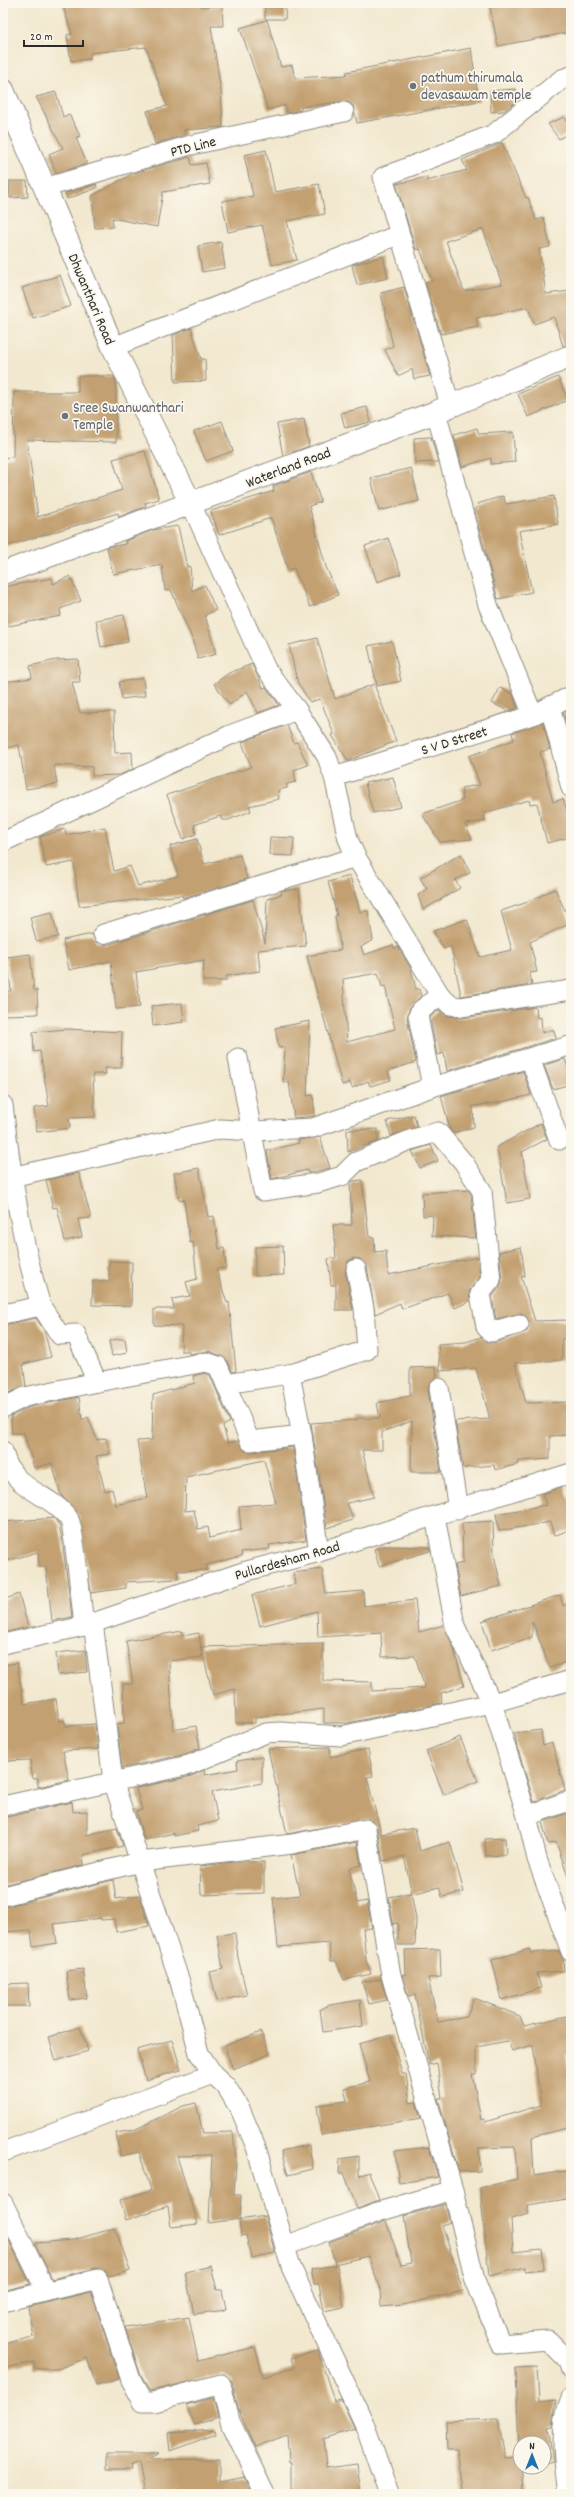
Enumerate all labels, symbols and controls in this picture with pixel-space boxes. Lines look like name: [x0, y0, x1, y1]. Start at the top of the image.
scale bar: [24, 22, 83, 48]
text: 20 m: [30, 29, 53, 46]
place label: pathum thirumala devasawam temple: [421, 68, 532, 107]
marker: pathum thirumala devasawam temple: [408, 81, 418, 91]
street label: PTD Line: [168, 132, 219, 164]
street label: Dhwanthari Road: [61, 251, 119, 349]
place label: Sree Swanwanthari Temple: [73, 398, 184, 437]
marker: Sree Swanwanthari Temple: [60, 411, 70, 421]
street label: Waterland Road: [243, 443, 334, 495]
street label: S V D Street: [419, 721, 491, 762]
street label: Pullardesham Road: [232, 1536, 343, 1587]
north arrow: [512, 2435, 552, 2475]
text: N: [529, 2439, 535, 2455]

